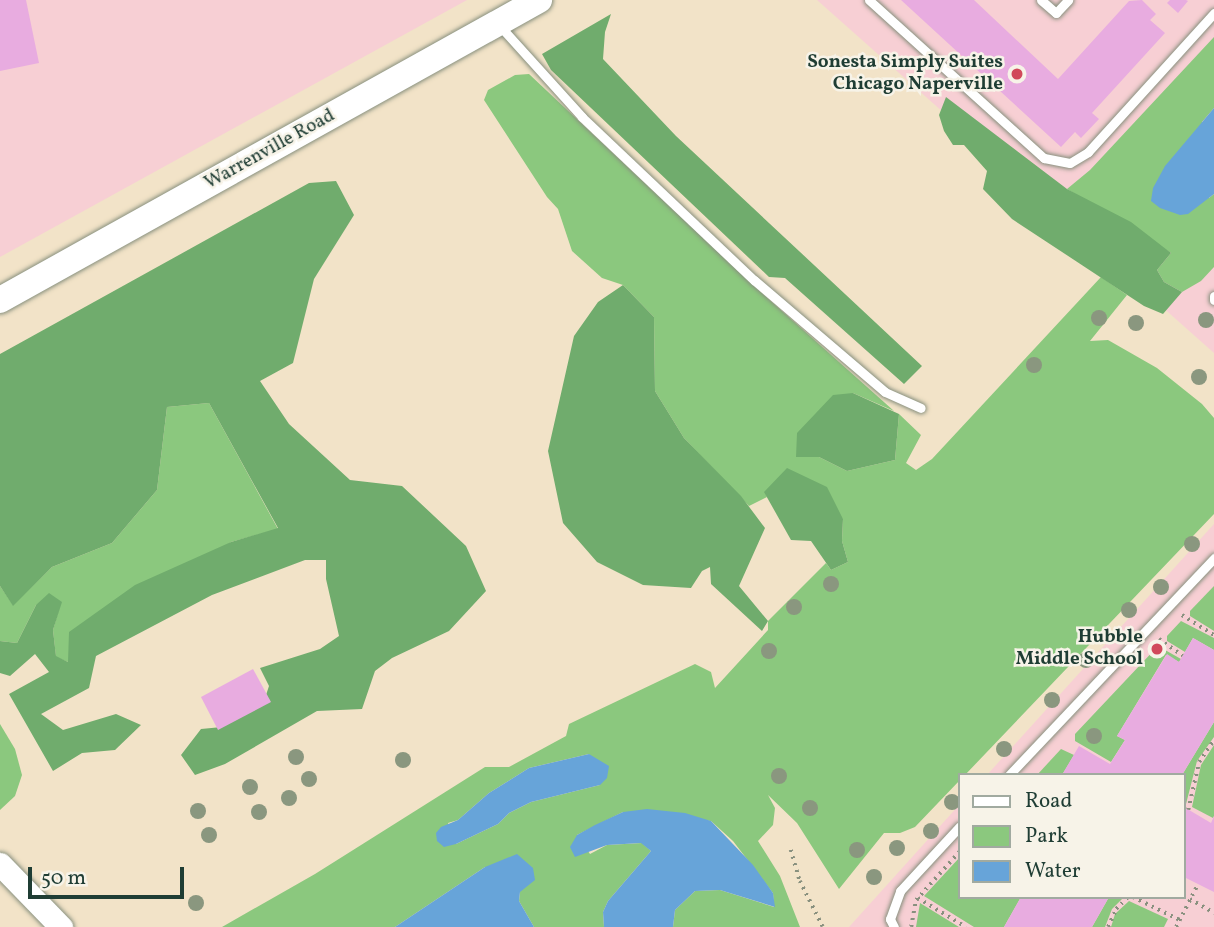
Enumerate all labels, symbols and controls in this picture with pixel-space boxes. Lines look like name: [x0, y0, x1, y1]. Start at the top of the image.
place label: Sonesta Simply Suites Chicago Naperville: [807, 52, 1003, 96]
marker: Sonesta Simply Suites Chicago Naperville: [1009, 66, 1025, 82]
street label: Warrenville Road: [201, 105, 339, 195]
place label: Hubble Middle School: [1016, 627, 1143, 671]
marker: Hubble Middle School: [1149, 641, 1165, 657]
legend: [958, 773, 1186, 899]
text: Road: [1025, 787, 1072, 816]
text: Park: [1025, 822, 1068, 851]
scale bar: [32, 853, 187, 897]
text: Water: [1025, 857, 1081, 886]
text: 50 m: [41, 864, 86, 893]

